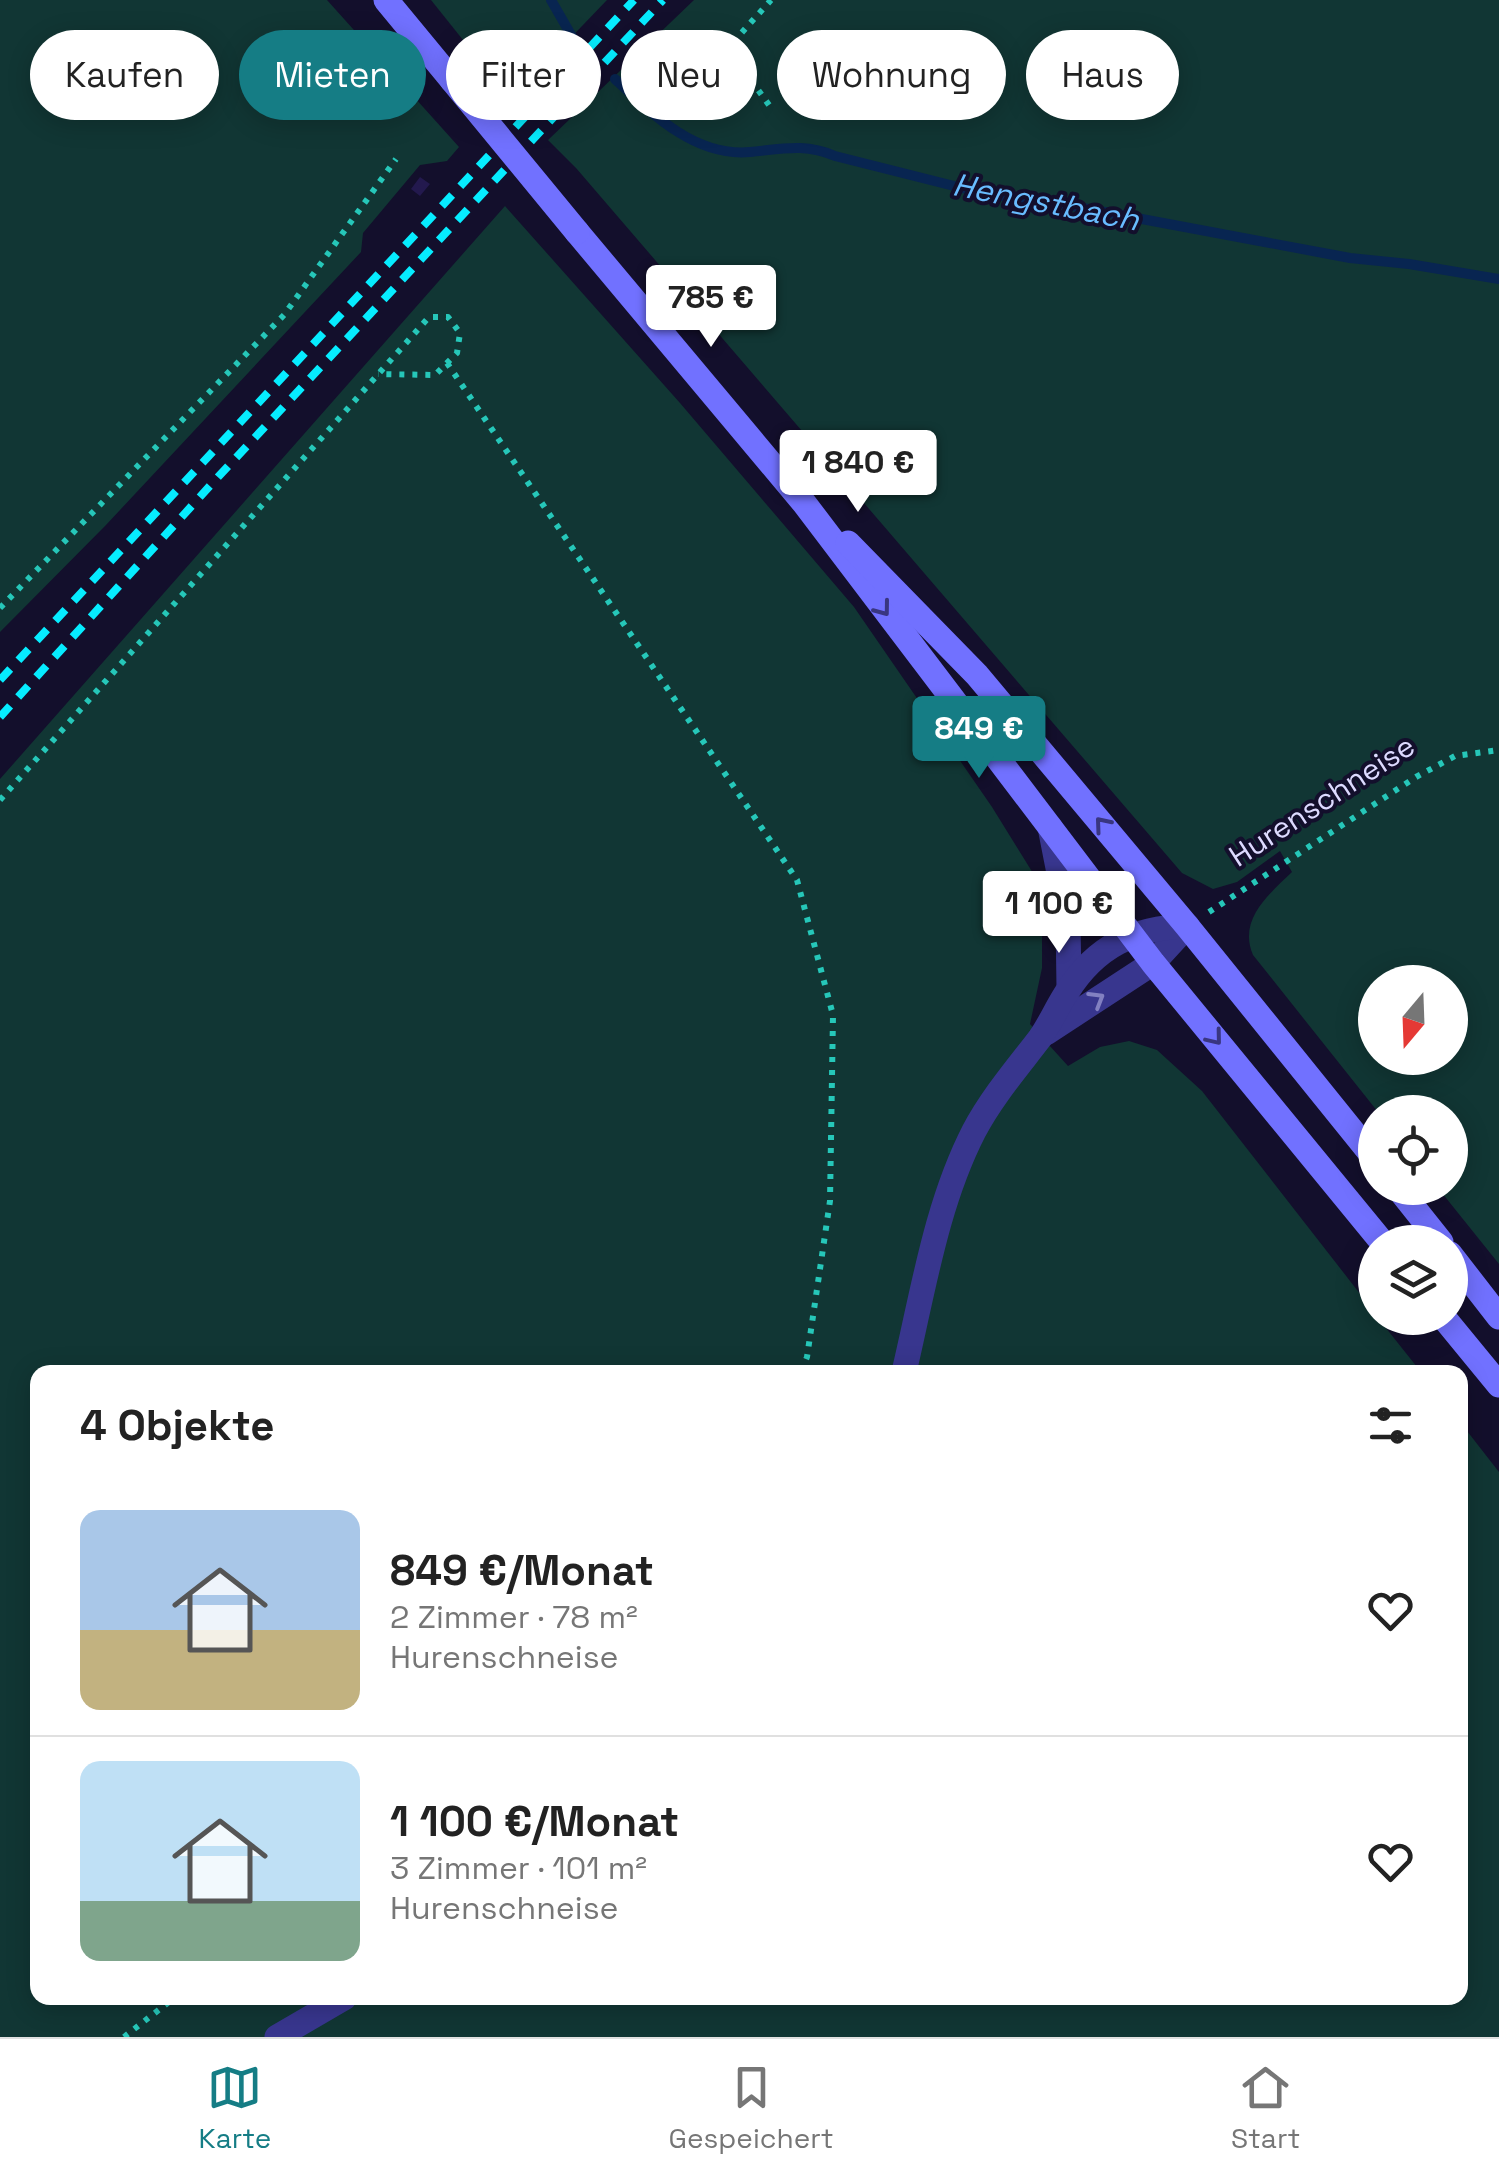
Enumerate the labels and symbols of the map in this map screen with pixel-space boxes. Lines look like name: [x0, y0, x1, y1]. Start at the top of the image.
water label: Hengstbach: [950, 164, 1144, 240]
pin: 785 €: [641, 265, 781, 350]
pin: 1 840 €: [766, 430, 950, 515]
one-way arrow: [872, 598, 889, 616]
pin: 849 €: [909, 696, 1049, 781]
street label: Hurenschneise: [1221, 726, 1422, 875]
one-way arrow: [1096, 817, 1114, 835]
pin: 1 100 €: [967, 871, 1151, 956]
north arrow: [1358, 965, 1468, 1075]
one-way arrow: [1086, 992, 1104, 1011]
one-way arrow: [1203, 1027, 1221, 1045]

